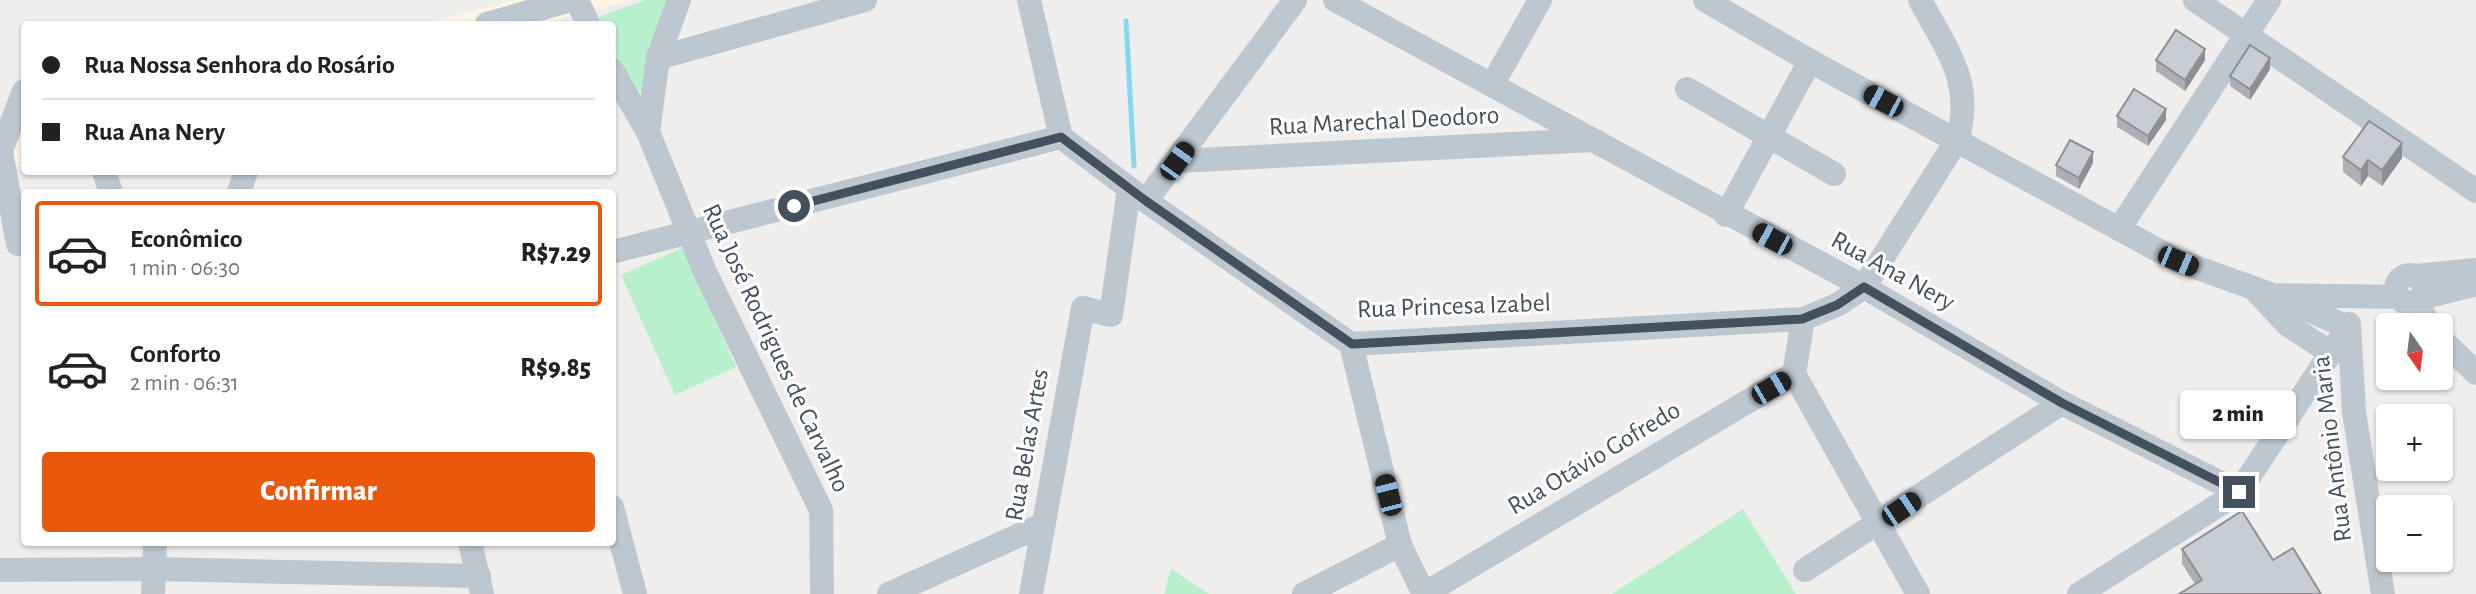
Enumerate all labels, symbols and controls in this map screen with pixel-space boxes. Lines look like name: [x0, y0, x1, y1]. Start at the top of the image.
text: Rua Nossa Senhora do Rosário: [84, 52, 395, 78]
car: [1860, 82, 1907, 120]
street label: Rua Marechal Deodoro: [1268, 102, 1500, 140]
text: Rua Ana Nery: [84, 119, 225, 145]
car: [1157, 138, 1198, 184]
route start: [778, 190, 810, 222]
street label: Rua José Rodrigues de Carvalho: [698, 200, 854, 496]
car: [1749, 220, 1796, 258]
icon: car: [46, 222, 109, 285]
text: Econômico: [130, 226, 243, 252]
street label: Rua Ana Nery: [1827, 226, 1959, 316]
text: R$7.29: [521, 240, 591, 266]
car: [2155, 243, 2202, 279]
text: 1 min · 06:30: [130, 257, 240, 280]
street label: Rua Princesa Izabel: [1357, 290, 1551, 322]
north arrow: [2376, 313, 2454, 390]
map controls: [2376, 313, 2453, 572]
icon: car: [46, 337, 109, 400]
text: Conforto: [130, 341, 221, 367]
street label: Rua Antônio Maria: [2308, 354, 2356, 544]
text: R$9.85: [520, 355, 591, 381]
street label: Rua Belas Artes: [1001, 367, 1053, 523]
car: [1748, 368, 1795, 408]
text: 2 min · 06:31: [130, 372, 239, 395]
callout: 2 min: [2181, 391, 2297, 440]
street label: Rua Otávio Gofredo: [1503, 396, 1685, 520]
text: 2 min: [2212, 403, 2264, 426]
button: +: [2376, 404, 2453, 481]
button: Confirmar: [42, 452, 595, 532]
car: [1373, 472, 1404, 518]
route end: [2223, 476, 2255, 508]
car: [1878, 489, 1925, 529]
button: −: [2376, 495, 2453, 572]

